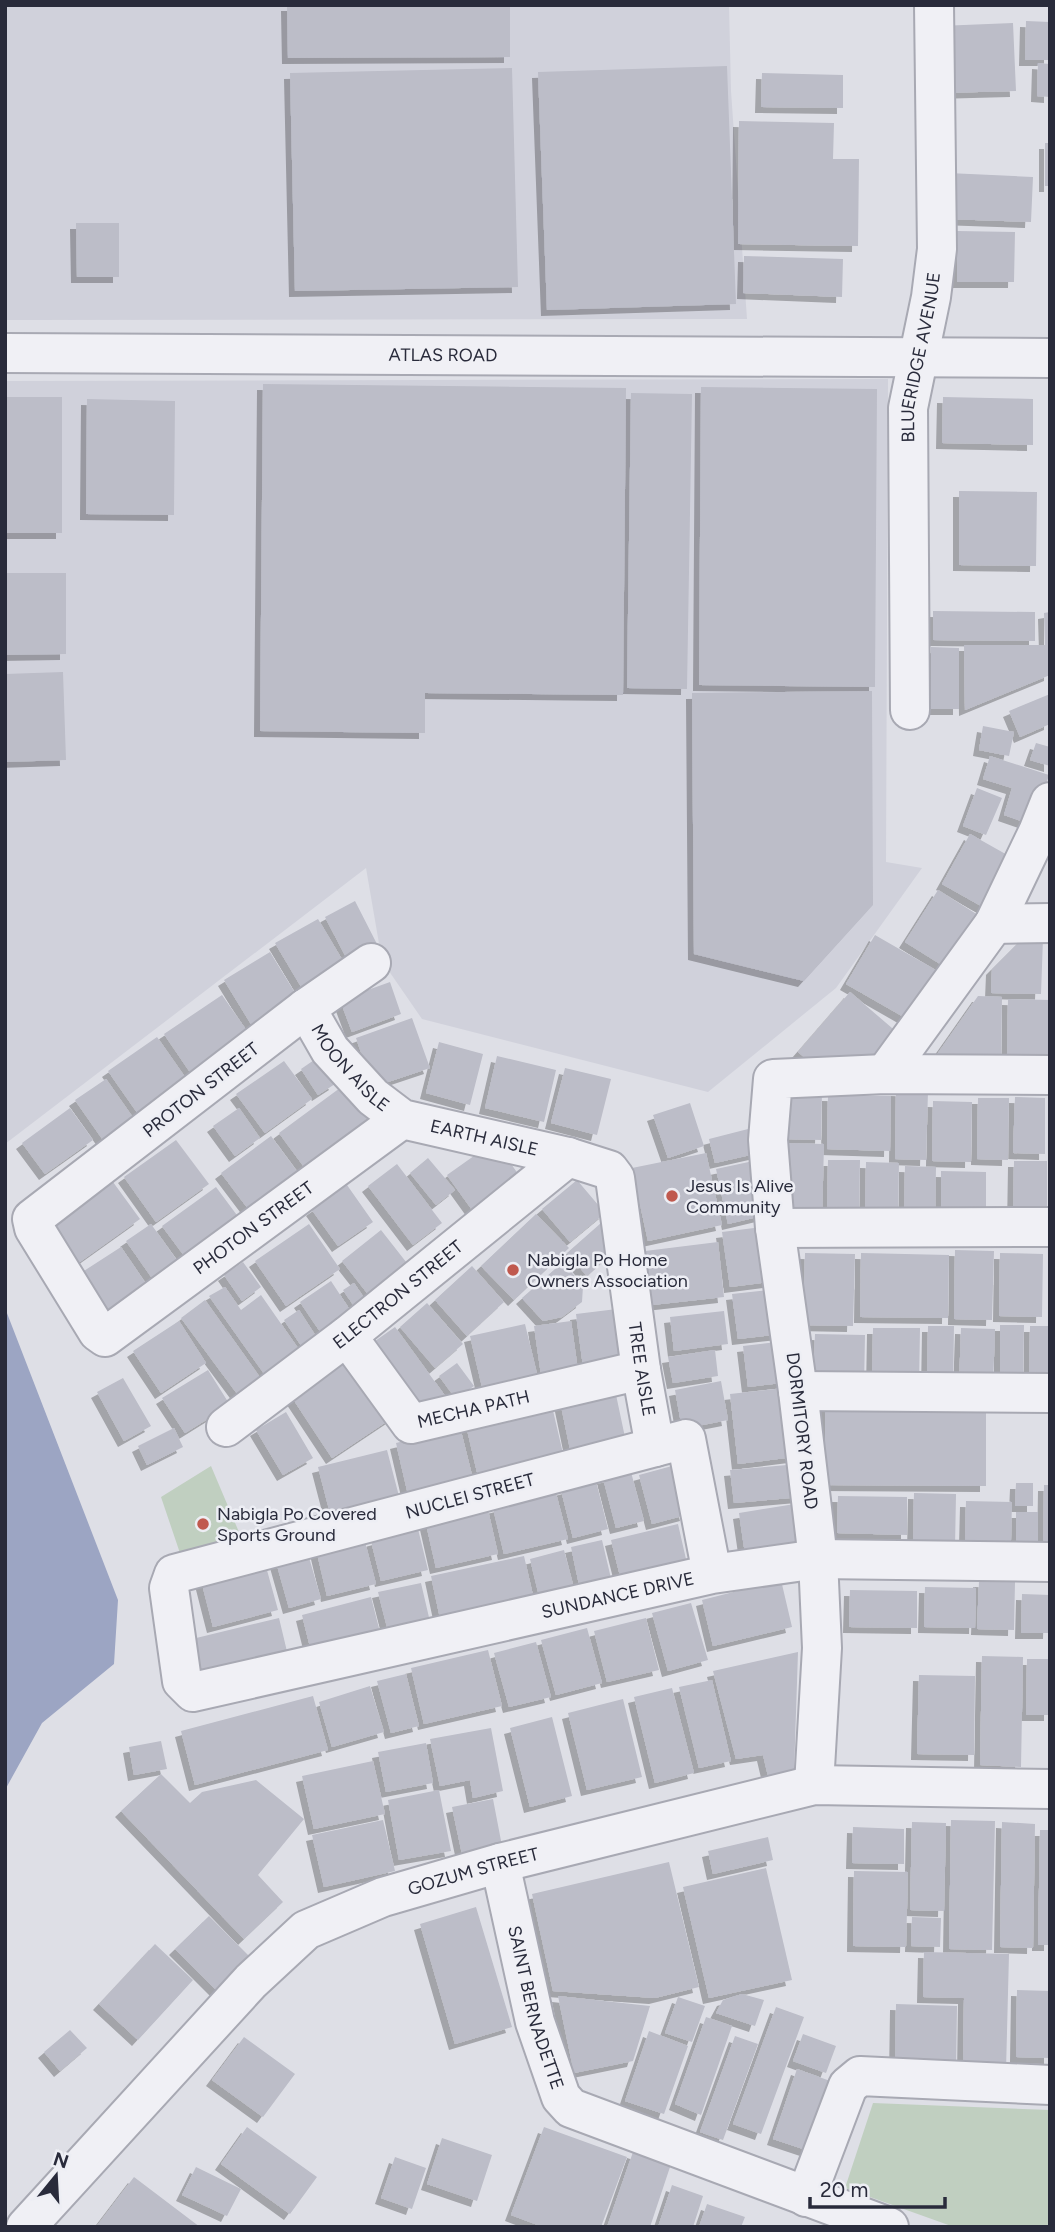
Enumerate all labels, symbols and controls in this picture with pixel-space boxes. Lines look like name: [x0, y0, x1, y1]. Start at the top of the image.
street label: BLUERIDGE AVENUE: [897, 271, 945, 443]
street label: ATLAS ROAD: [389, 344, 497, 366]
street label: MOON AISLE: [306, 1020, 394, 1117]
street label: PROTON STREET: [139, 1038, 263, 1142]
street label: EARTH AISLE: [428, 1115, 541, 1161]
place label: Jesus Is Alive Community: [686, 1175, 794, 1218]
street label: PHOTON STREET: [189, 1177, 318, 1279]
marker: Jesus Is Alive Community: [664, 1188, 680, 1204]
street label: ELECTRON STREET: [329, 1236, 467, 1354]
place label: Nabigla Po Home Owners Association: [527, 1249, 688, 1292]
marker: Nabigla Po Home Owners Association: [505, 1262, 521, 1278]
street label: TREE AISLE: [624, 1321, 660, 1418]
street label: DORMITORY ROAD: [781, 1351, 823, 1511]
street label: MECHA PATH: [415, 1385, 532, 1433]
street label: NUCLEI STREET: [403, 1468, 537, 1524]
place label: Nabigla Po Covered Sports Ground: [217, 1503, 377, 1546]
marker: Nabigla Po Covered Sports Ground: [195, 1516, 211, 1532]
street label: SUNDANCE DRIVE: [539, 1567, 696, 1623]
street label: GOZUM STREET: [405, 1843, 541, 1900]
street label: SAINT BERNADETTE: [503, 1924, 569, 2092]
north arrow: [21, 2141, 91, 2211]
text: N: [51, 2147, 72, 2174]
scale bar: [810, 2166, 945, 2210]
text: 20 m: [820, 2177, 868, 2202]

